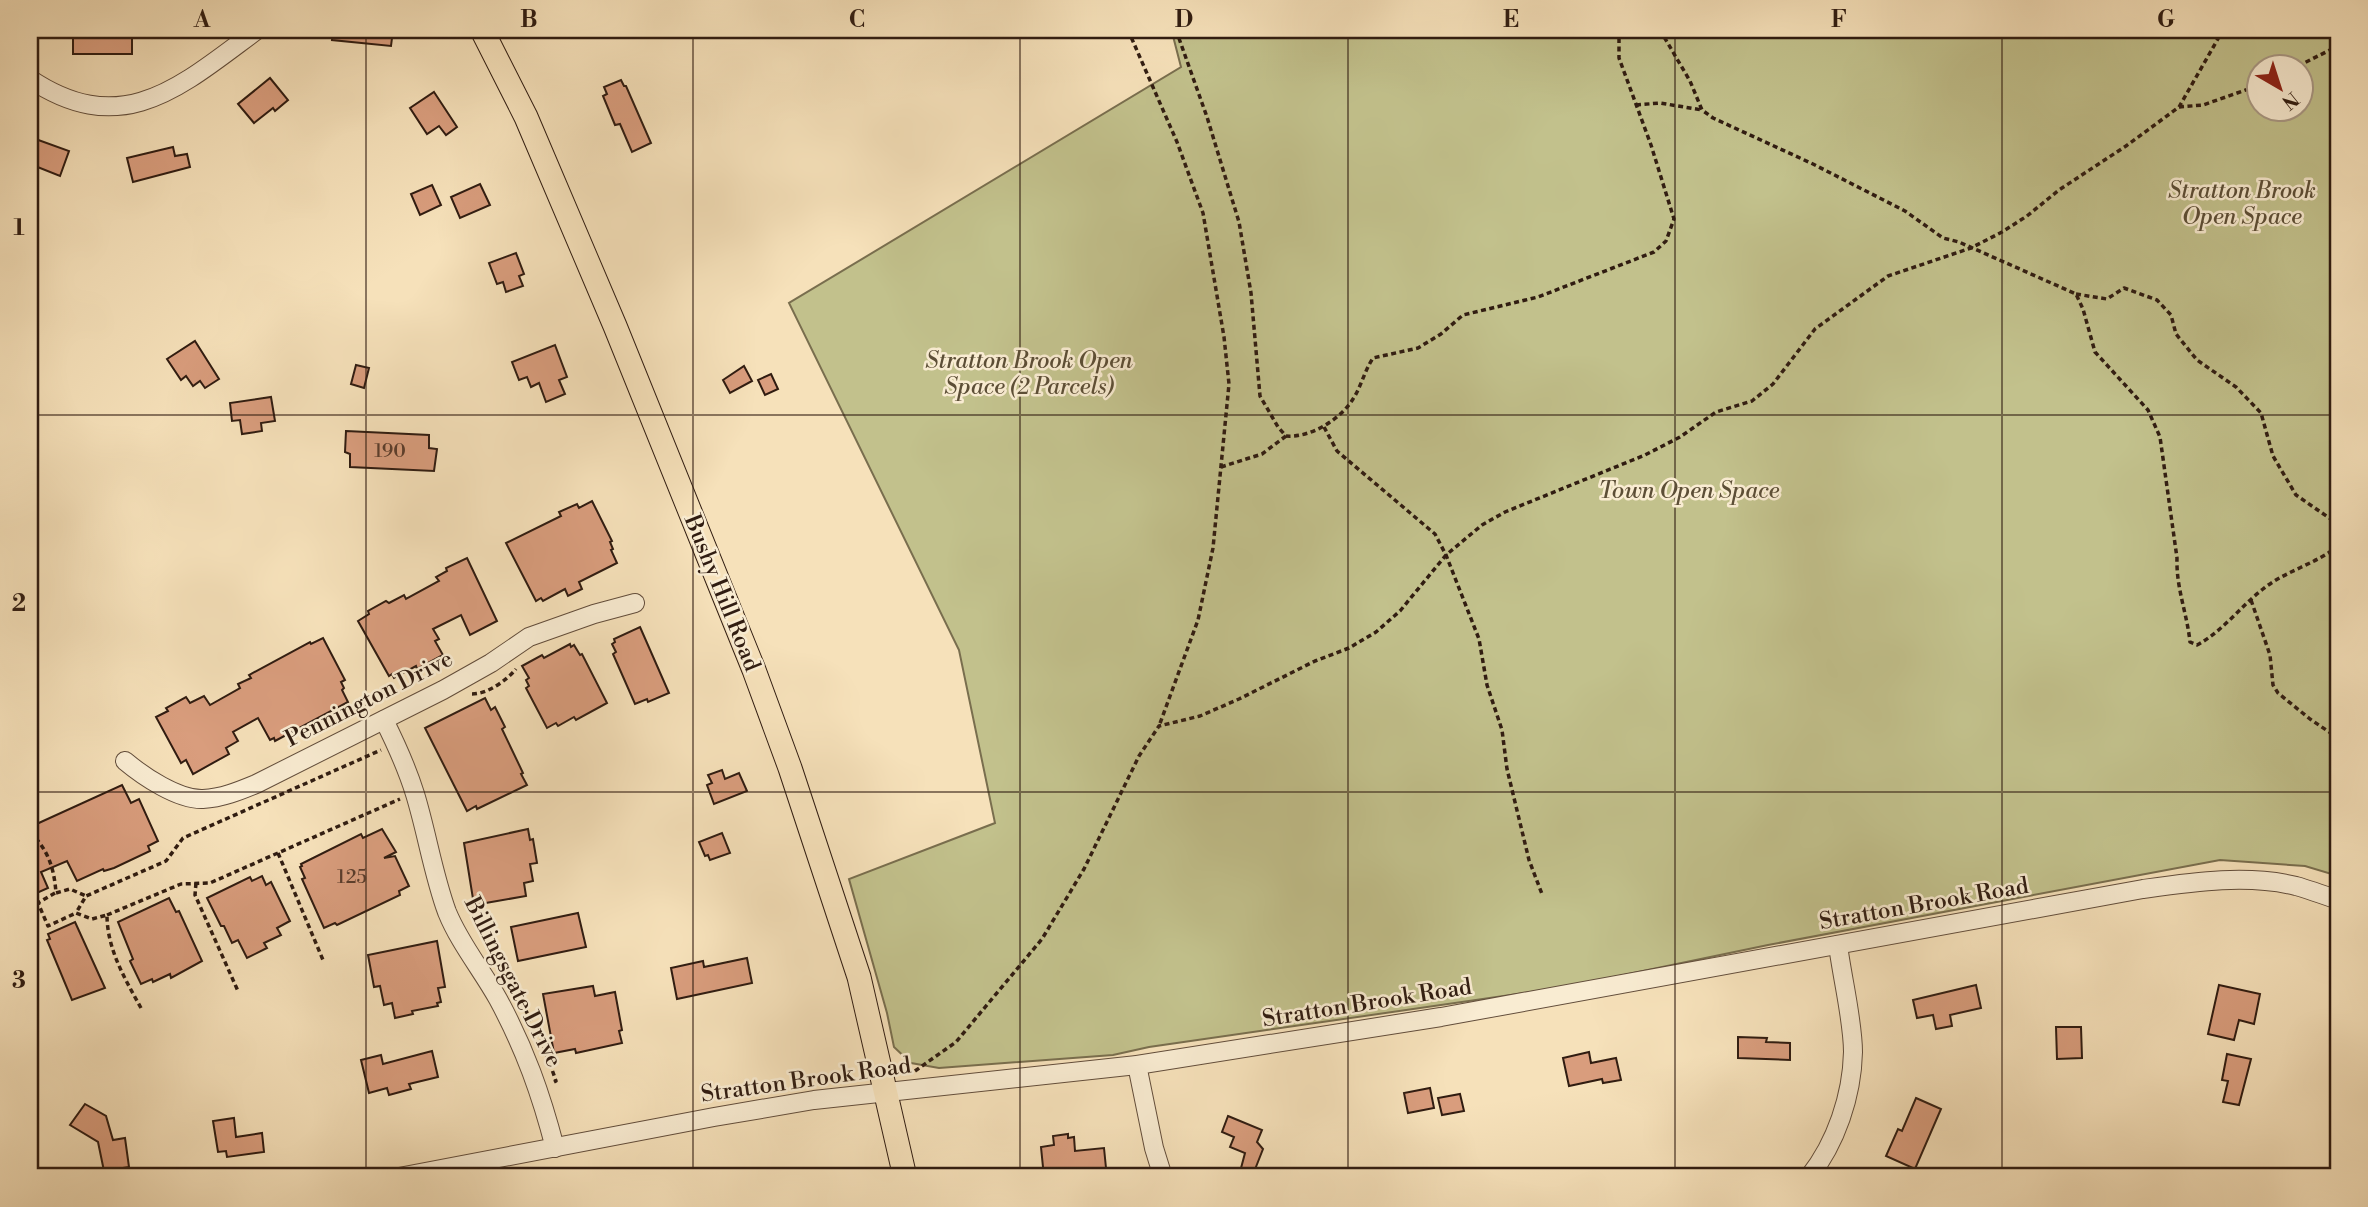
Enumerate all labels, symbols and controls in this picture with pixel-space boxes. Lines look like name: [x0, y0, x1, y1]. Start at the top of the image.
text: A: [193, 6, 211, 34]
text: B: [520, 6, 538, 34]
text: C: [849, 6, 865, 34]
text: D: [1175, 6, 1193, 34]
text: E: [1503, 6, 1519, 34]
text: F: [1831, 6, 1847, 34]
text: G: [2157, 6, 2175, 34]
north arrow: [2246, 52, 2316, 122]
text: N: [2277, 86, 2303, 114]
park label: Stratton Brook Open Space: [2168, 177, 2316, 231]
text: 1: [13, 214, 25, 242]
park label: Stratton Brook Open Space (2 Parcels): [925, 347, 1134, 401]
house number: 190: [374, 439, 406, 463]
park label: Town Open Space: [1599, 477, 1780, 505]
street label: Bushy Hill Road: [677, 510, 766, 675]
text: 2: [12, 590, 26, 618]
street label: Pennington Drive: [281, 645, 457, 753]
house number: 125: [337, 865, 367, 889]
street label: Stratton Brook Road: [1817, 872, 2031, 936]
street label: Billingsgate Drive: [458, 891, 568, 1072]
text: 3: [12, 967, 26, 995]
street label: Stratton Brook Road: [1260, 973, 1474, 1033]
street label: Stratton Brook Road: [699, 1051, 913, 1109]

